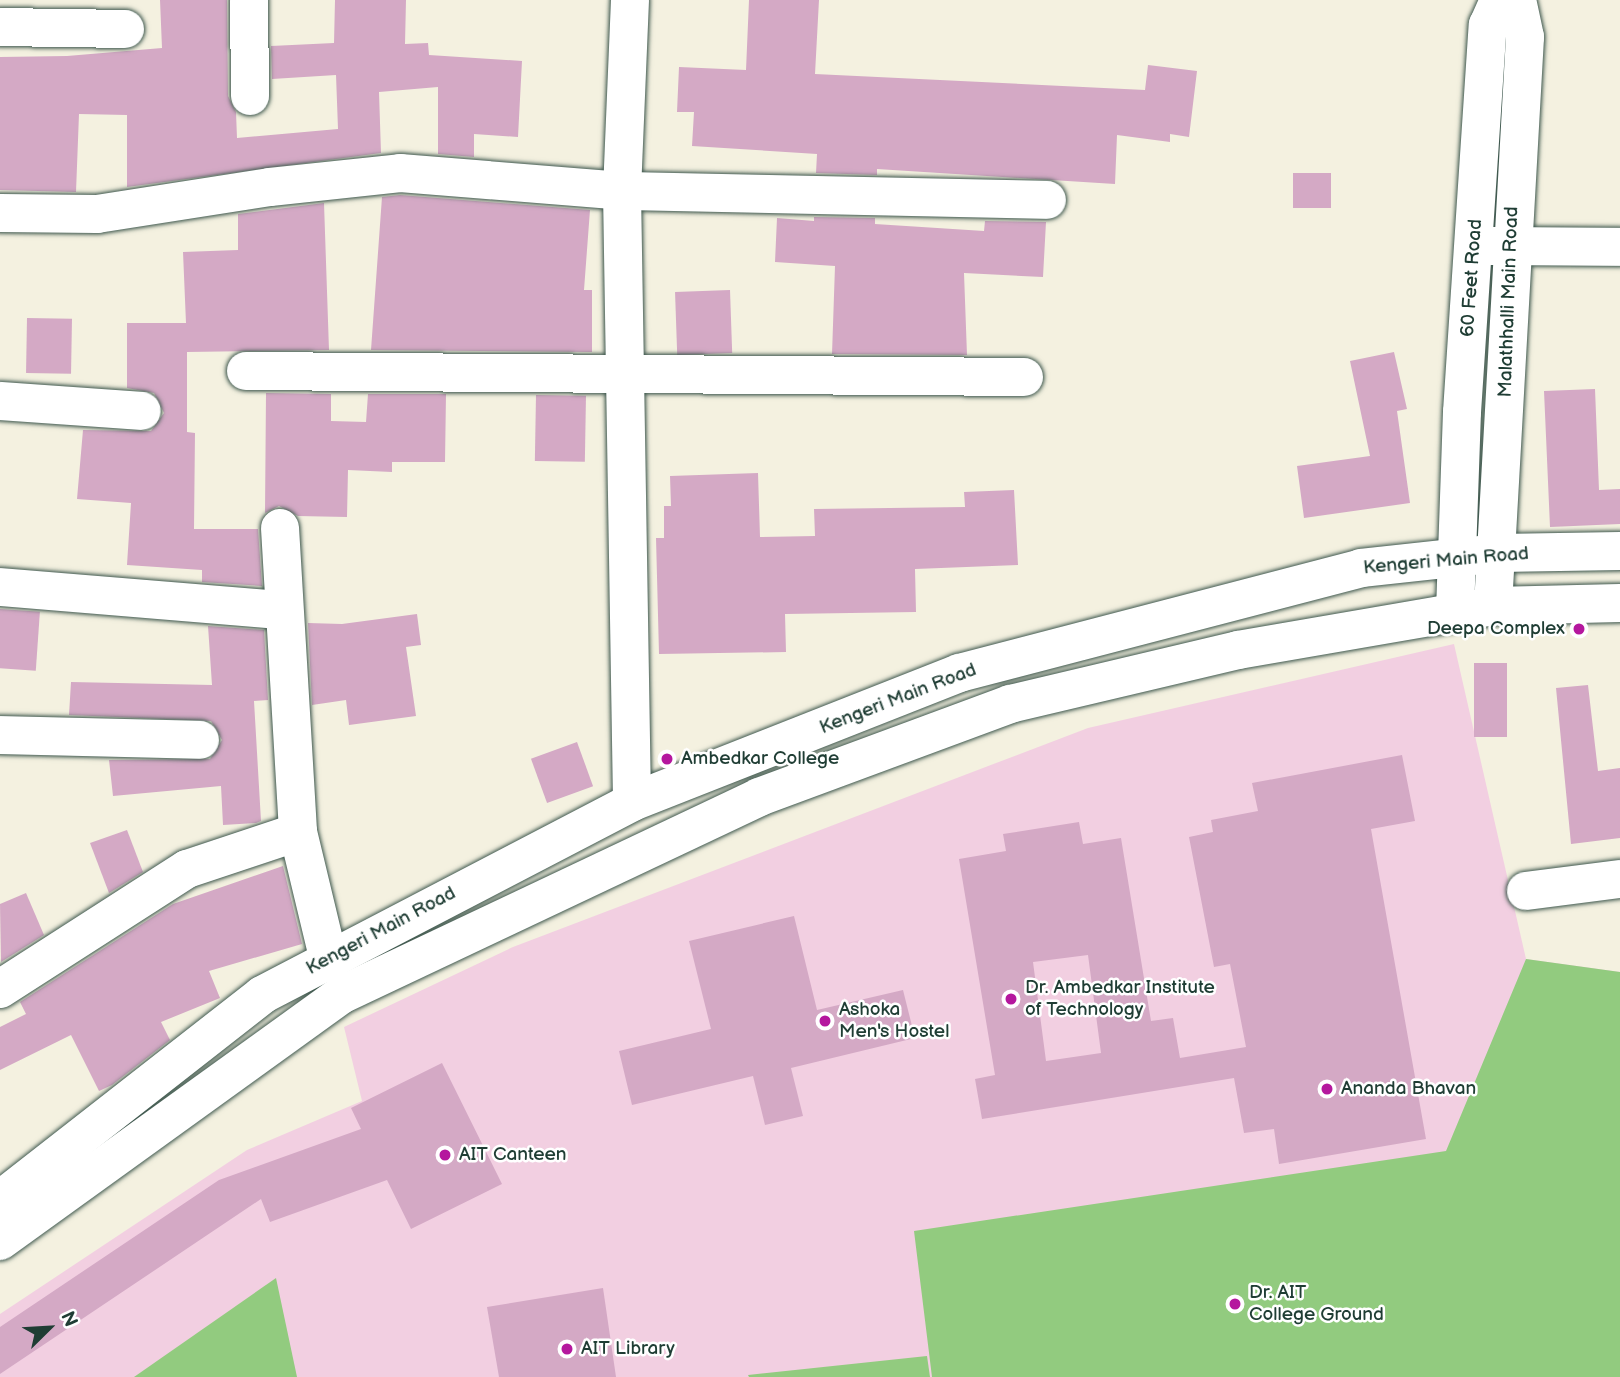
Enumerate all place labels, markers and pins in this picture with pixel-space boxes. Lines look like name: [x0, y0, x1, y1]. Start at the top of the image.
place label: Deepa Complex: [1427, 618, 1565, 640]
marker: Deepa Complex: [1571, 621, 1587, 637]
place label: Ambedkar College: [681, 748, 839, 770]
marker: Ambedkar College: [659, 751, 675, 767]
place label: Dr. Ambedkar Institute of Technology: [1025, 977, 1215, 1021]
marker: Dr. Ambedkar Institute of Technology: [1003, 991, 1019, 1007]
place label: Ashoka Men's Hostel: [839, 999, 949, 1043]
marker: Ashoka Men's Hostel: [817, 1013, 833, 1029]
place label: Ananda Bhavan: [1341, 1078, 1476, 1100]
marker: Ananda Bhavan: [1319, 1081, 1335, 1097]
place label: AIT Canteen: [459, 1144, 567, 1166]
marker: AIT Canteen: [437, 1147, 453, 1163]
place label: Dr. AIT College Ground: [1249, 1282, 1384, 1326]
marker: Dr. AIT College Ground: [1227, 1296, 1243, 1312]
place label: AIT Library: [581, 1338, 675, 1360]
marker: AIT Library: [559, 1341, 575, 1357]

